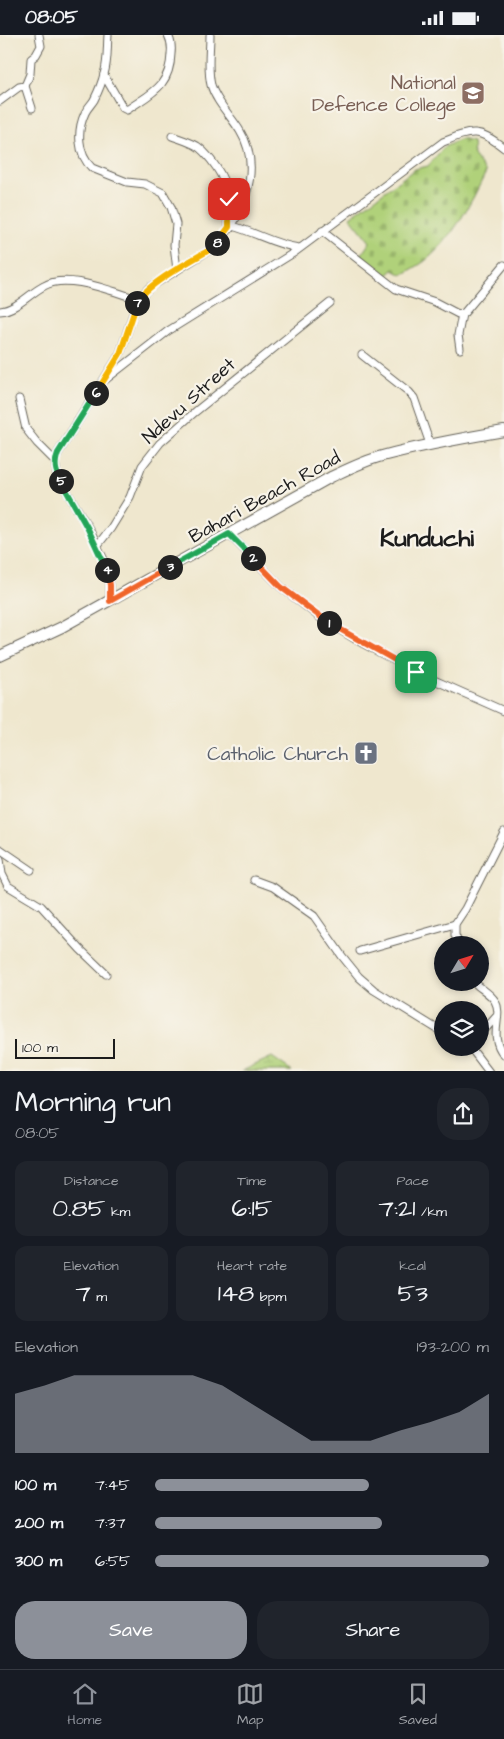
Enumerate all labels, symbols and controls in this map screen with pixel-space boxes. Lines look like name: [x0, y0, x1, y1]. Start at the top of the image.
text: 08:05: [25, 4, 78, 31]
place label: National Defence College: [312, 70, 456, 120]
school or university icon: National Defence College: [460, 80, 486, 106]
pin: [208, 178, 250, 220]
icon: check: [215, 185, 243, 213]
pin: 8: [204, 231, 230, 255]
text: 8: [213, 233, 222, 253]
pin: 7: [124, 291, 150, 315]
text: 7: [133, 293, 142, 313]
street label: Ndevu Street: [136, 352, 242, 451]
pin: 6: [84, 381, 108, 405]
text: 6: [92, 383, 101, 403]
street label: Bahari Beach Road: [184, 444, 346, 550]
pin: 5: [48, 469, 74, 493]
text: 5: [57, 471, 66, 491]
district label: Kunduchi: [380, 522, 474, 556]
pin: 2: [240, 545, 266, 571]
text: 2: [249, 548, 258, 568]
pin: 3: [158, 555, 182, 579]
pin: 4: [94, 557, 120, 583]
text: 3: [167, 557, 174, 577]
text: 4: [103, 560, 112, 580]
pin: 1: [316, 611, 342, 635]
text: 1: [329, 613, 330, 633]
pin: [395, 651, 437, 693]
icon: arrive: [402, 658, 430, 686]
church icon: Catholic Church: [353, 740, 379, 766]
place label: Catholic Church: [207, 741, 349, 768]
north arrow: [434, 936, 489, 991]
map controls: [434, 936, 489, 1056]
button: layers: [434, 1001, 489, 1056]
scale bar: [15, 1037, 115, 1060]
text: 100 m: [22, 1038, 58, 1058]
text: Morning run: [15, 1083, 171, 1122]
button: share: [437, 1088, 489, 1140]
text: 08:05: [15, 1122, 60, 1144]
text: Distance: [64, 1171, 119, 1191]
text: Time: [237, 1171, 267, 1191]
text: Pace: [396, 1171, 429, 1191]
text: 0.85: [52, 1191, 105, 1226]
text: 6:15: [232, 1191, 272, 1226]
text: 7:21: [378, 1191, 415, 1226]
text: km: [105, 1202, 130, 1222]
text: /km: [415, 1202, 447, 1222]
text: Elevation: [64, 1256, 119, 1276]
text: Heart rate: [217, 1256, 287, 1276]
text: kcal: [399, 1256, 426, 1276]
text: 7: [75, 1276, 91, 1311]
text: 148: [218, 1276, 254, 1311]
text: 53: [397, 1276, 428, 1311]
text: m: [91, 1287, 107, 1307]
text: bpm: [254, 1287, 286, 1307]
text: Elevation: [15, 1336, 78, 1358]
text: 193–200 m: [417, 1336, 489, 1358]
text: 100 m: [15, 1474, 56, 1496]
text: 7:45: [95, 1474, 130, 1496]
text: 200 m: [15, 1512, 63, 1534]
text: 7:37: [95, 1512, 126, 1534]
text: 300 m: [15, 1550, 62, 1572]
text: 6:55: [95, 1550, 130, 1572]
button: Save: [15, 1601, 247, 1659]
button: Share: [257, 1601, 489, 1659]
tab: Home: [67, 1680, 102, 1730]
tab: Map: [236, 1680, 264, 1730]
tab: Saved: [399, 1680, 437, 1730]

